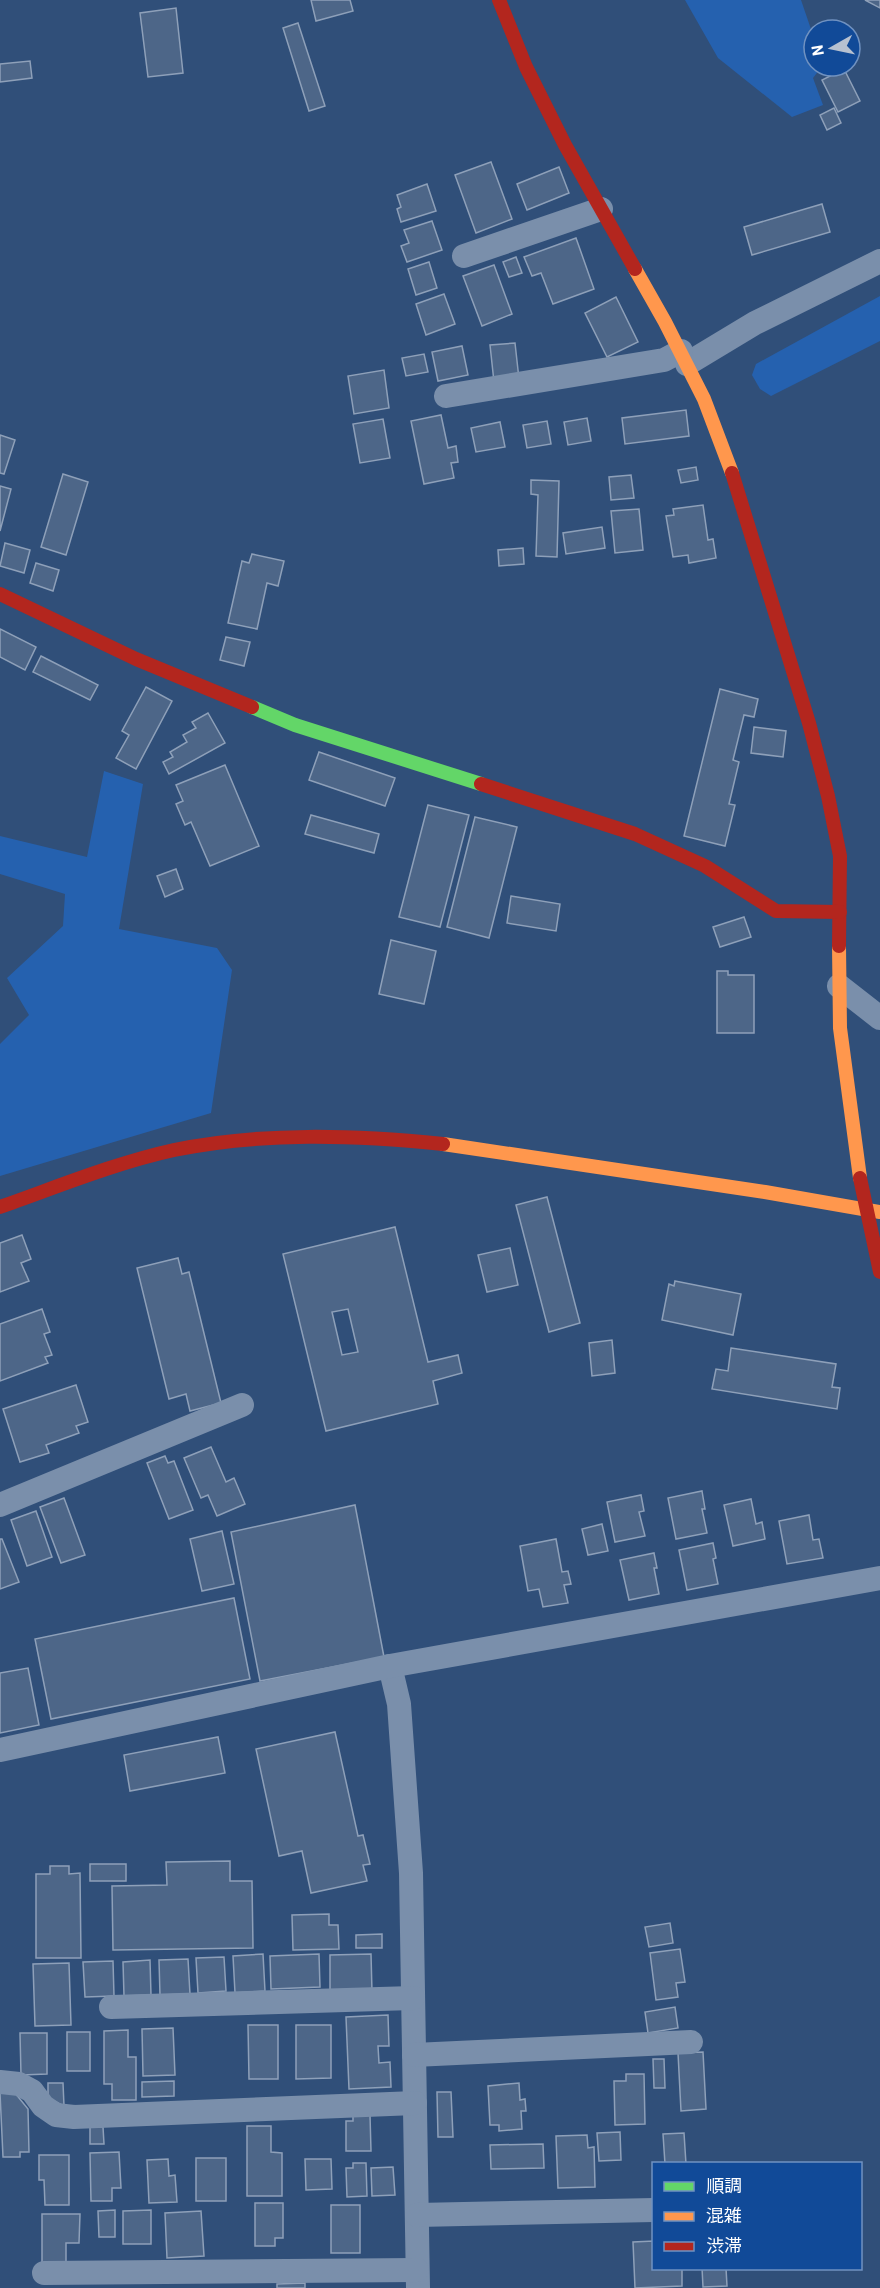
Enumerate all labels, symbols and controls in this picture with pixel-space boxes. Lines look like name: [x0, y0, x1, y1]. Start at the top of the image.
north arrow: [802, 18, 862, 78]
text: N: [806, 44, 827, 57]
legend: [652, 2162, 862, 2270]
text: 順調: [706, 2174, 742, 2196]
text: 混雑: [706, 2204, 742, 2226]
text: 渋滞: [706, 2234, 742, 2256]

